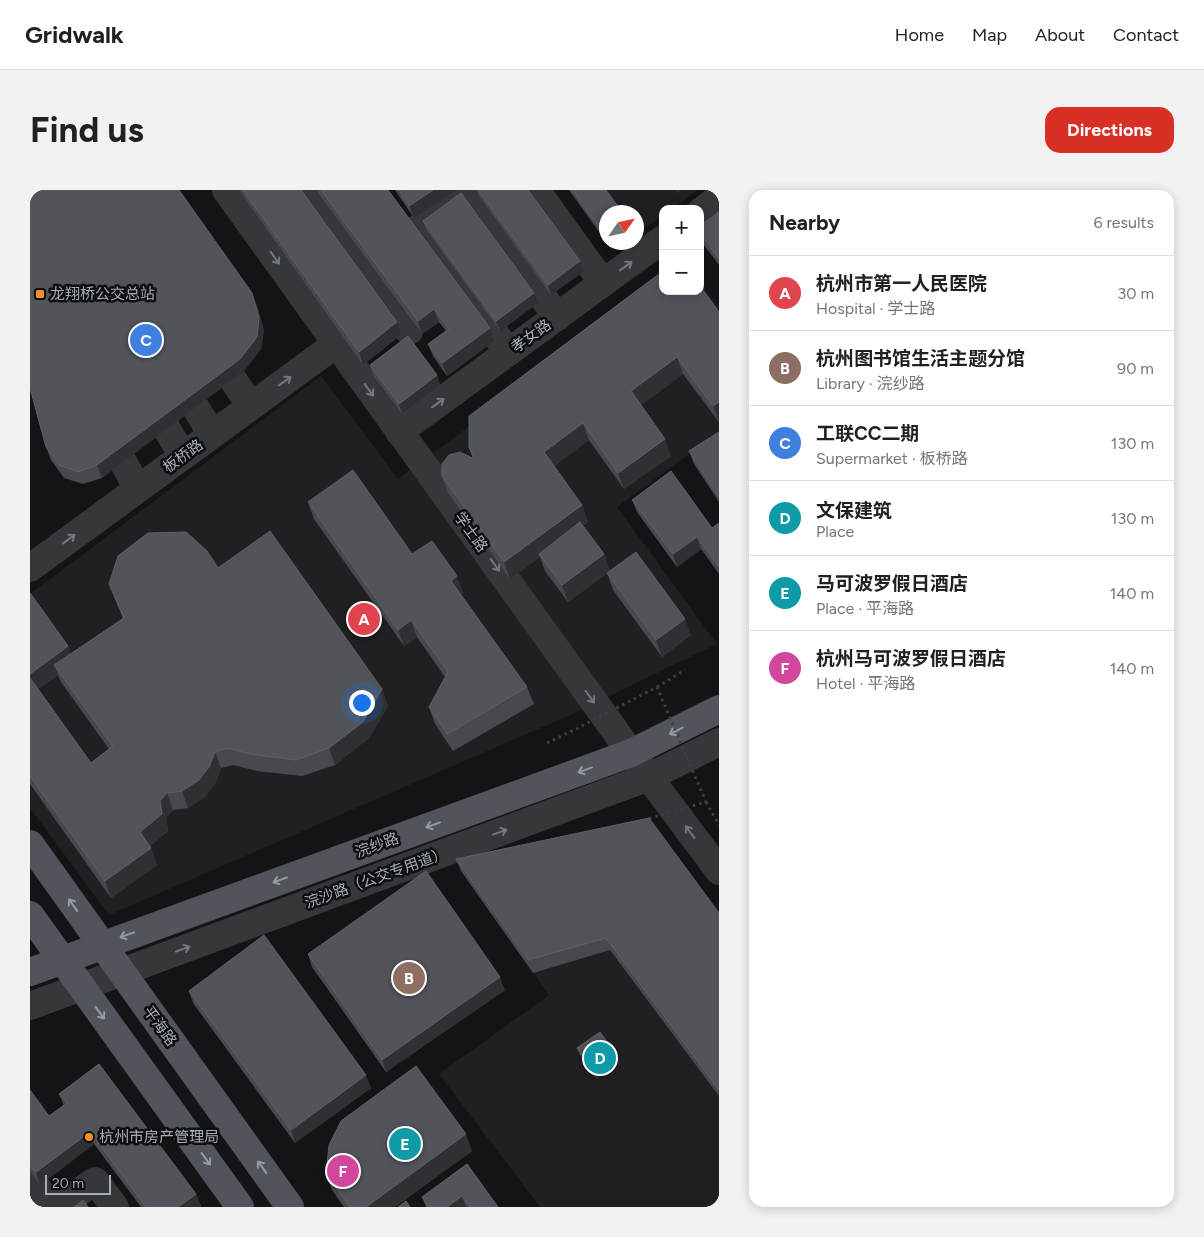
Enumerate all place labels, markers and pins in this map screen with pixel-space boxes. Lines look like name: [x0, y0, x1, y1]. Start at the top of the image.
place label: 龙翔桥公交总站: [50, 285, 155, 303]
marker: 龙翔桥公交总站: [34, 288, 46, 300]
pin: C: [130, 321, 162, 359]
pin: A: [348, 600, 380, 638]
pin: B: [393, 959, 425, 997]
pin: D: [584, 1039, 616, 1077]
pin: E: [389, 1125, 421, 1163]
place label: 杭州市房产管理局: [99, 1128, 219, 1146]
marker: 杭州市房产管理局: [83, 1131, 95, 1143]
pin: F: [327, 1152, 359, 1190]

